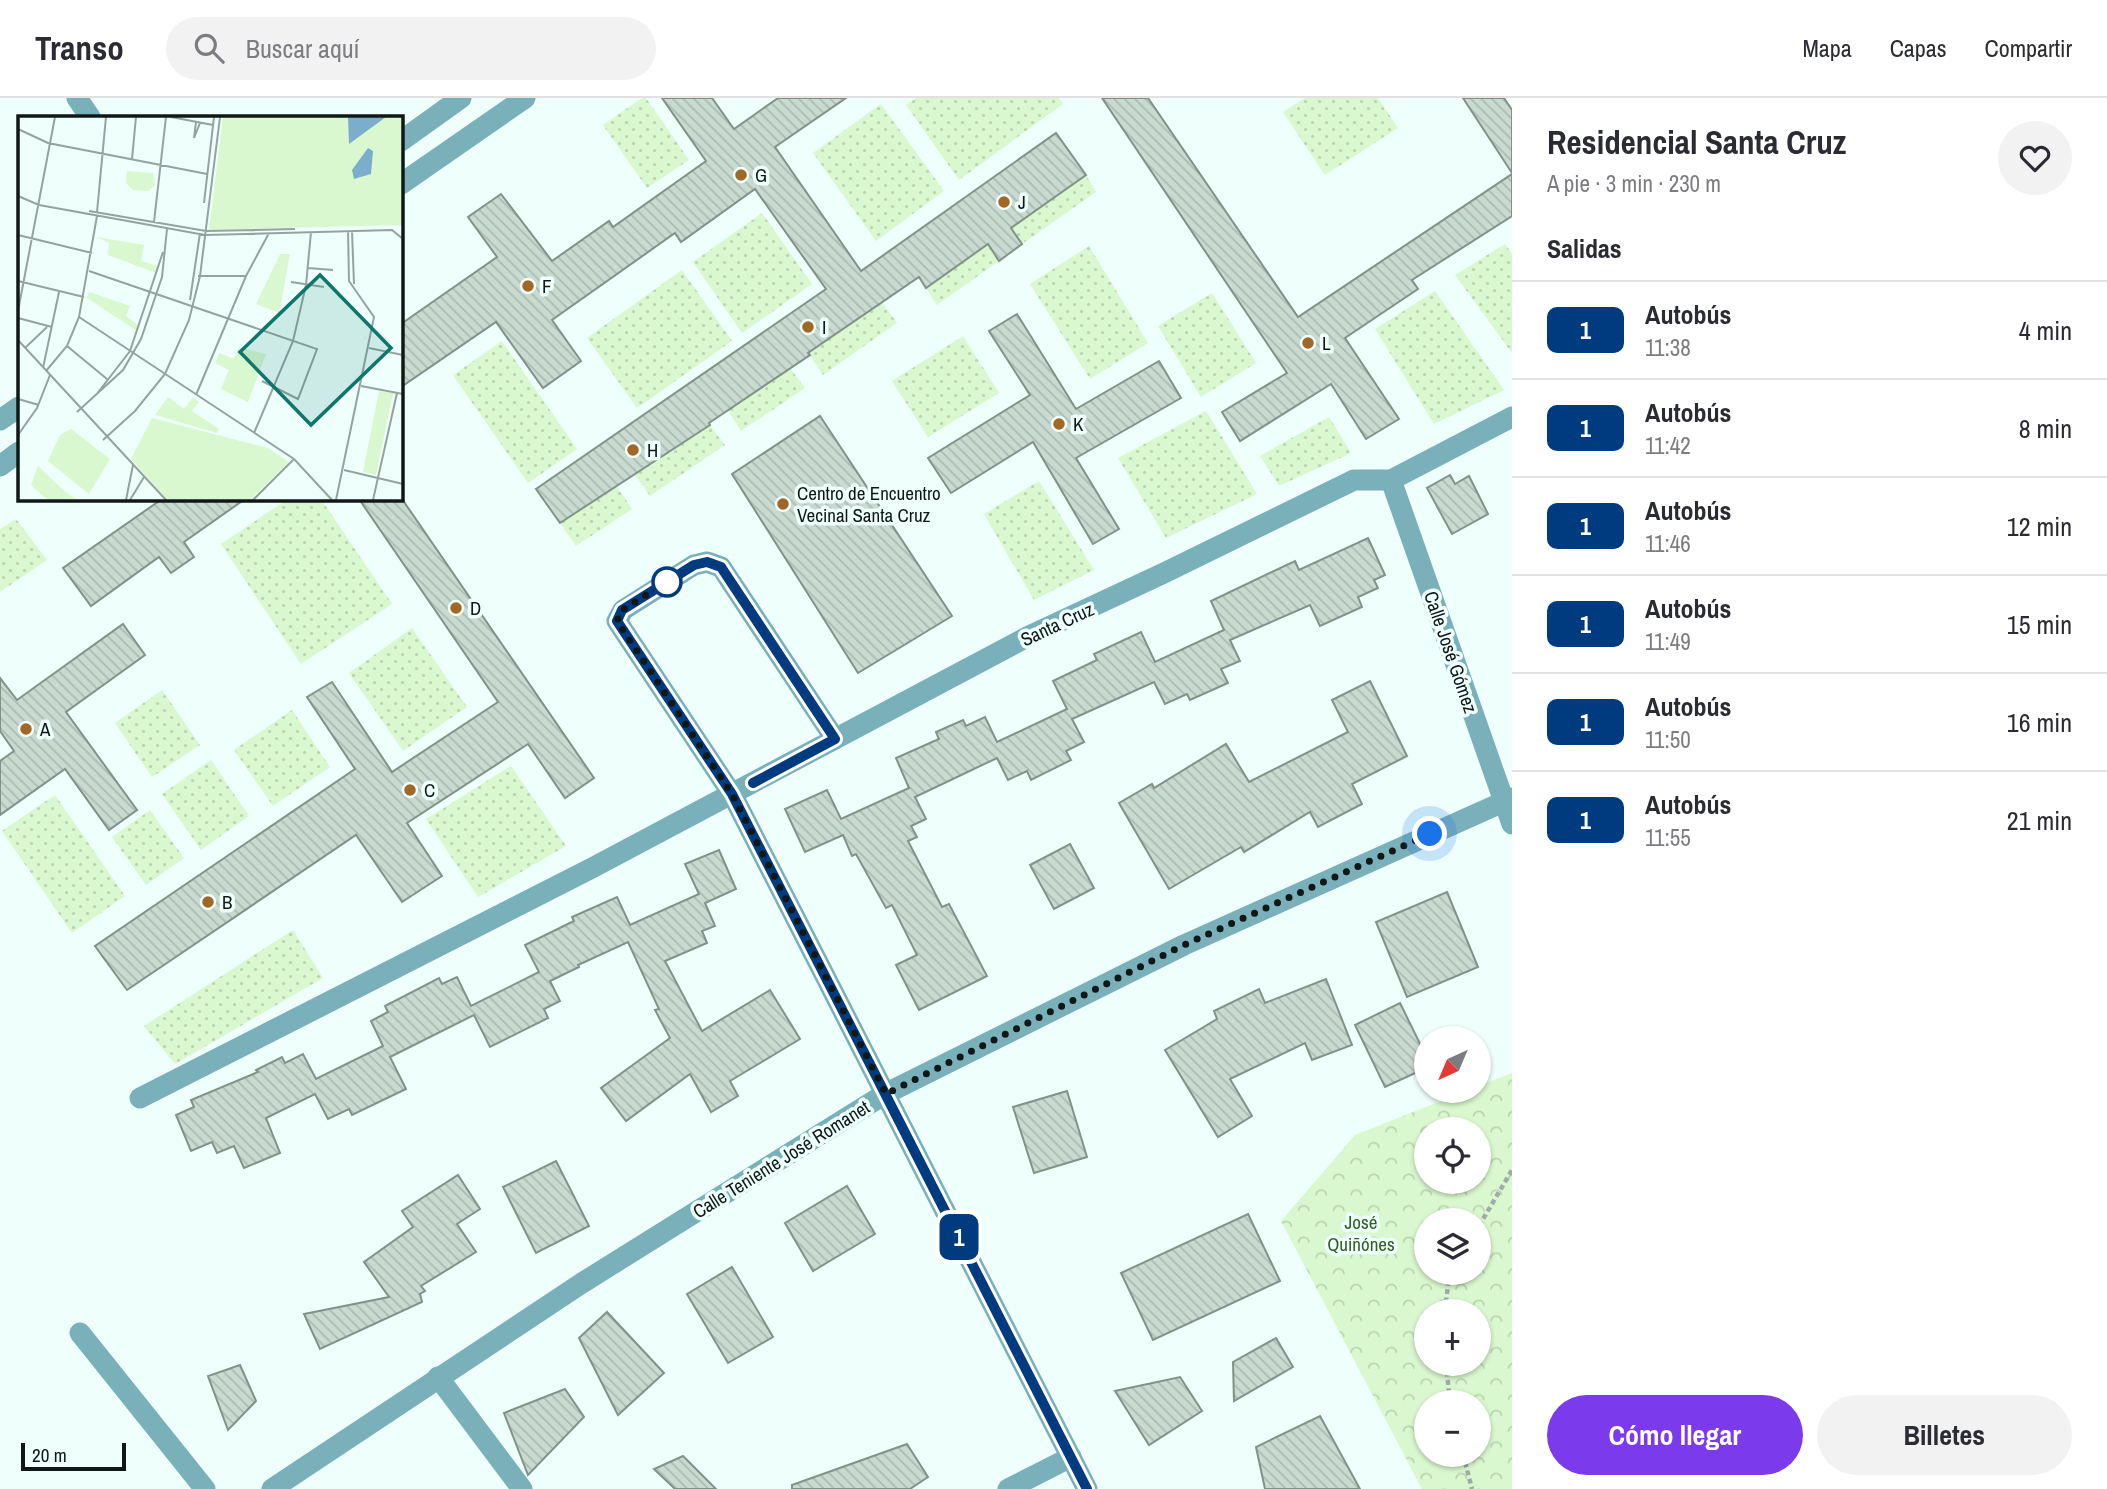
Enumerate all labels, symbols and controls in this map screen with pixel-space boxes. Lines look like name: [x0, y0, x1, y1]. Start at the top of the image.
search box: [166, 17, 656, 80]
text: Transo: [35, 26, 124, 70]
icon: search: [190, 29, 228, 67]
text: Buscar aquí: [246, 31, 360, 66]
text: Mapa: [1802, 32, 1852, 64]
text: Capas: [1890, 32, 1947, 64]
text: Compartir: [1985, 32, 2072, 64]
inset map: [18, 116, 402, 500]
text: Residencial Santa Cruz: [1547, 120, 1846, 164]
button: heart: [1998, 121, 2072, 195]
place label: G: [755, 162, 767, 188]
marker: G: [733, 167, 749, 183]
text: A pie · 3 min · 230 m: [1547, 168, 1721, 199]
place label: J: [1018, 189, 1026, 215]
marker: J: [996, 194, 1012, 210]
text: Salidas: [1547, 231, 1622, 266]
place label: F: [542, 273, 552, 299]
marker: F: [520, 278, 536, 294]
text: Autobús: [1645, 297, 1731, 332]
text: 4 min: [2019, 313, 2072, 348]
place label: I: [822, 314, 826, 340]
text: 1: [1580, 314, 1591, 346]
marker: I: [800, 319, 816, 335]
place label: L: [1322, 330, 1331, 356]
text: 11:38: [1645, 332, 1691, 363]
marker: L: [1300, 335, 1316, 351]
text: Autobús: [1645, 395, 1731, 430]
place label: K: [1073, 411, 1084, 437]
text: 8 min: [2019, 411, 2072, 446]
text: 1: [1580, 412, 1591, 444]
marker: K: [1051, 416, 1067, 432]
text: 11:42: [1645, 430, 1691, 461]
place label: H: [647, 437, 658, 463]
marker: H: [625, 442, 641, 458]
place label: Centro de Encuentro Vecinal Santa Cruz: [797, 480, 941, 528]
text: Autobús: [1645, 493, 1731, 528]
marker: Centro de Encuentro Vecinal Santa Cruz: [775, 496, 791, 512]
text: 12 min: [2007, 509, 2072, 544]
text: 1: [1580, 510, 1591, 542]
text: 11:46: [1645, 528, 1691, 559]
unlabelled marker: [652, 567, 682, 597]
street label: Calle José Gómez: [1418, 588, 1484, 717]
text: Autobús: [1645, 591, 1731, 626]
place label: D: [470, 595, 481, 621]
street label: Santa Cruz: [1016, 596, 1098, 652]
marker: D: [448, 600, 464, 616]
text: 15 min: [2007, 607, 2072, 642]
text: 1: [1580, 608, 1591, 640]
text: 11:49: [1645, 626, 1691, 657]
text: Autobús: [1645, 689, 1731, 724]
text: 16 min: [2007, 705, 2072, 740]
text: 1: [1580, 706, 1591, 738]
place label: A: [39, 716, 51, 742]
marker: A: [18, 721, 34, 737]
text: 11:50: [1645, 724, 1691, 755]
place label: C: [424, 777, 435, 803]
marker: C: [402, 782, 418, 798]
text: Autobús: [1645, 787, 1731, 822]
text: 21 min: [2007, 803, 2072, 838]
text: 1: [1580, 804, 1591, 836]
your location: [1412, 816, 1447, 851]
text: 11:55: [1645, 822, 1691, 853]
place label: B: [222, 889, 232, 915]
marker: B: [200, 894, 216, 910]
north arrow: [1414, 1026, 1491, 1102]
map controls: [1414, 1026, 1491, 1467]
street label: Calle Teniente José Romanet: [688, 1094, 875, 1224]
button: locate: [1414, 1117, 1491, 1194]
button: layers: [1414, 1208, 1491, 1285]
park label: José Quiñónes: [1327, 1209, 1395, 1257]
line badge: 1: [936, 1214, 982, 1260]
text: 1: [954, 1221, 964, 1253]
button: +: [1414, 1299, 1491, 1376]
button: −: [1414, 1390, 1491, 1467]
button: Cómo llegar: [1547, 1395, 1803, 1475]
button: Billetes: [1817, 1395, 2072, 1475]
scale bar: [21, 1440, 126, 1472]
text: 20 m: [32, 1442, 67, 1468]

